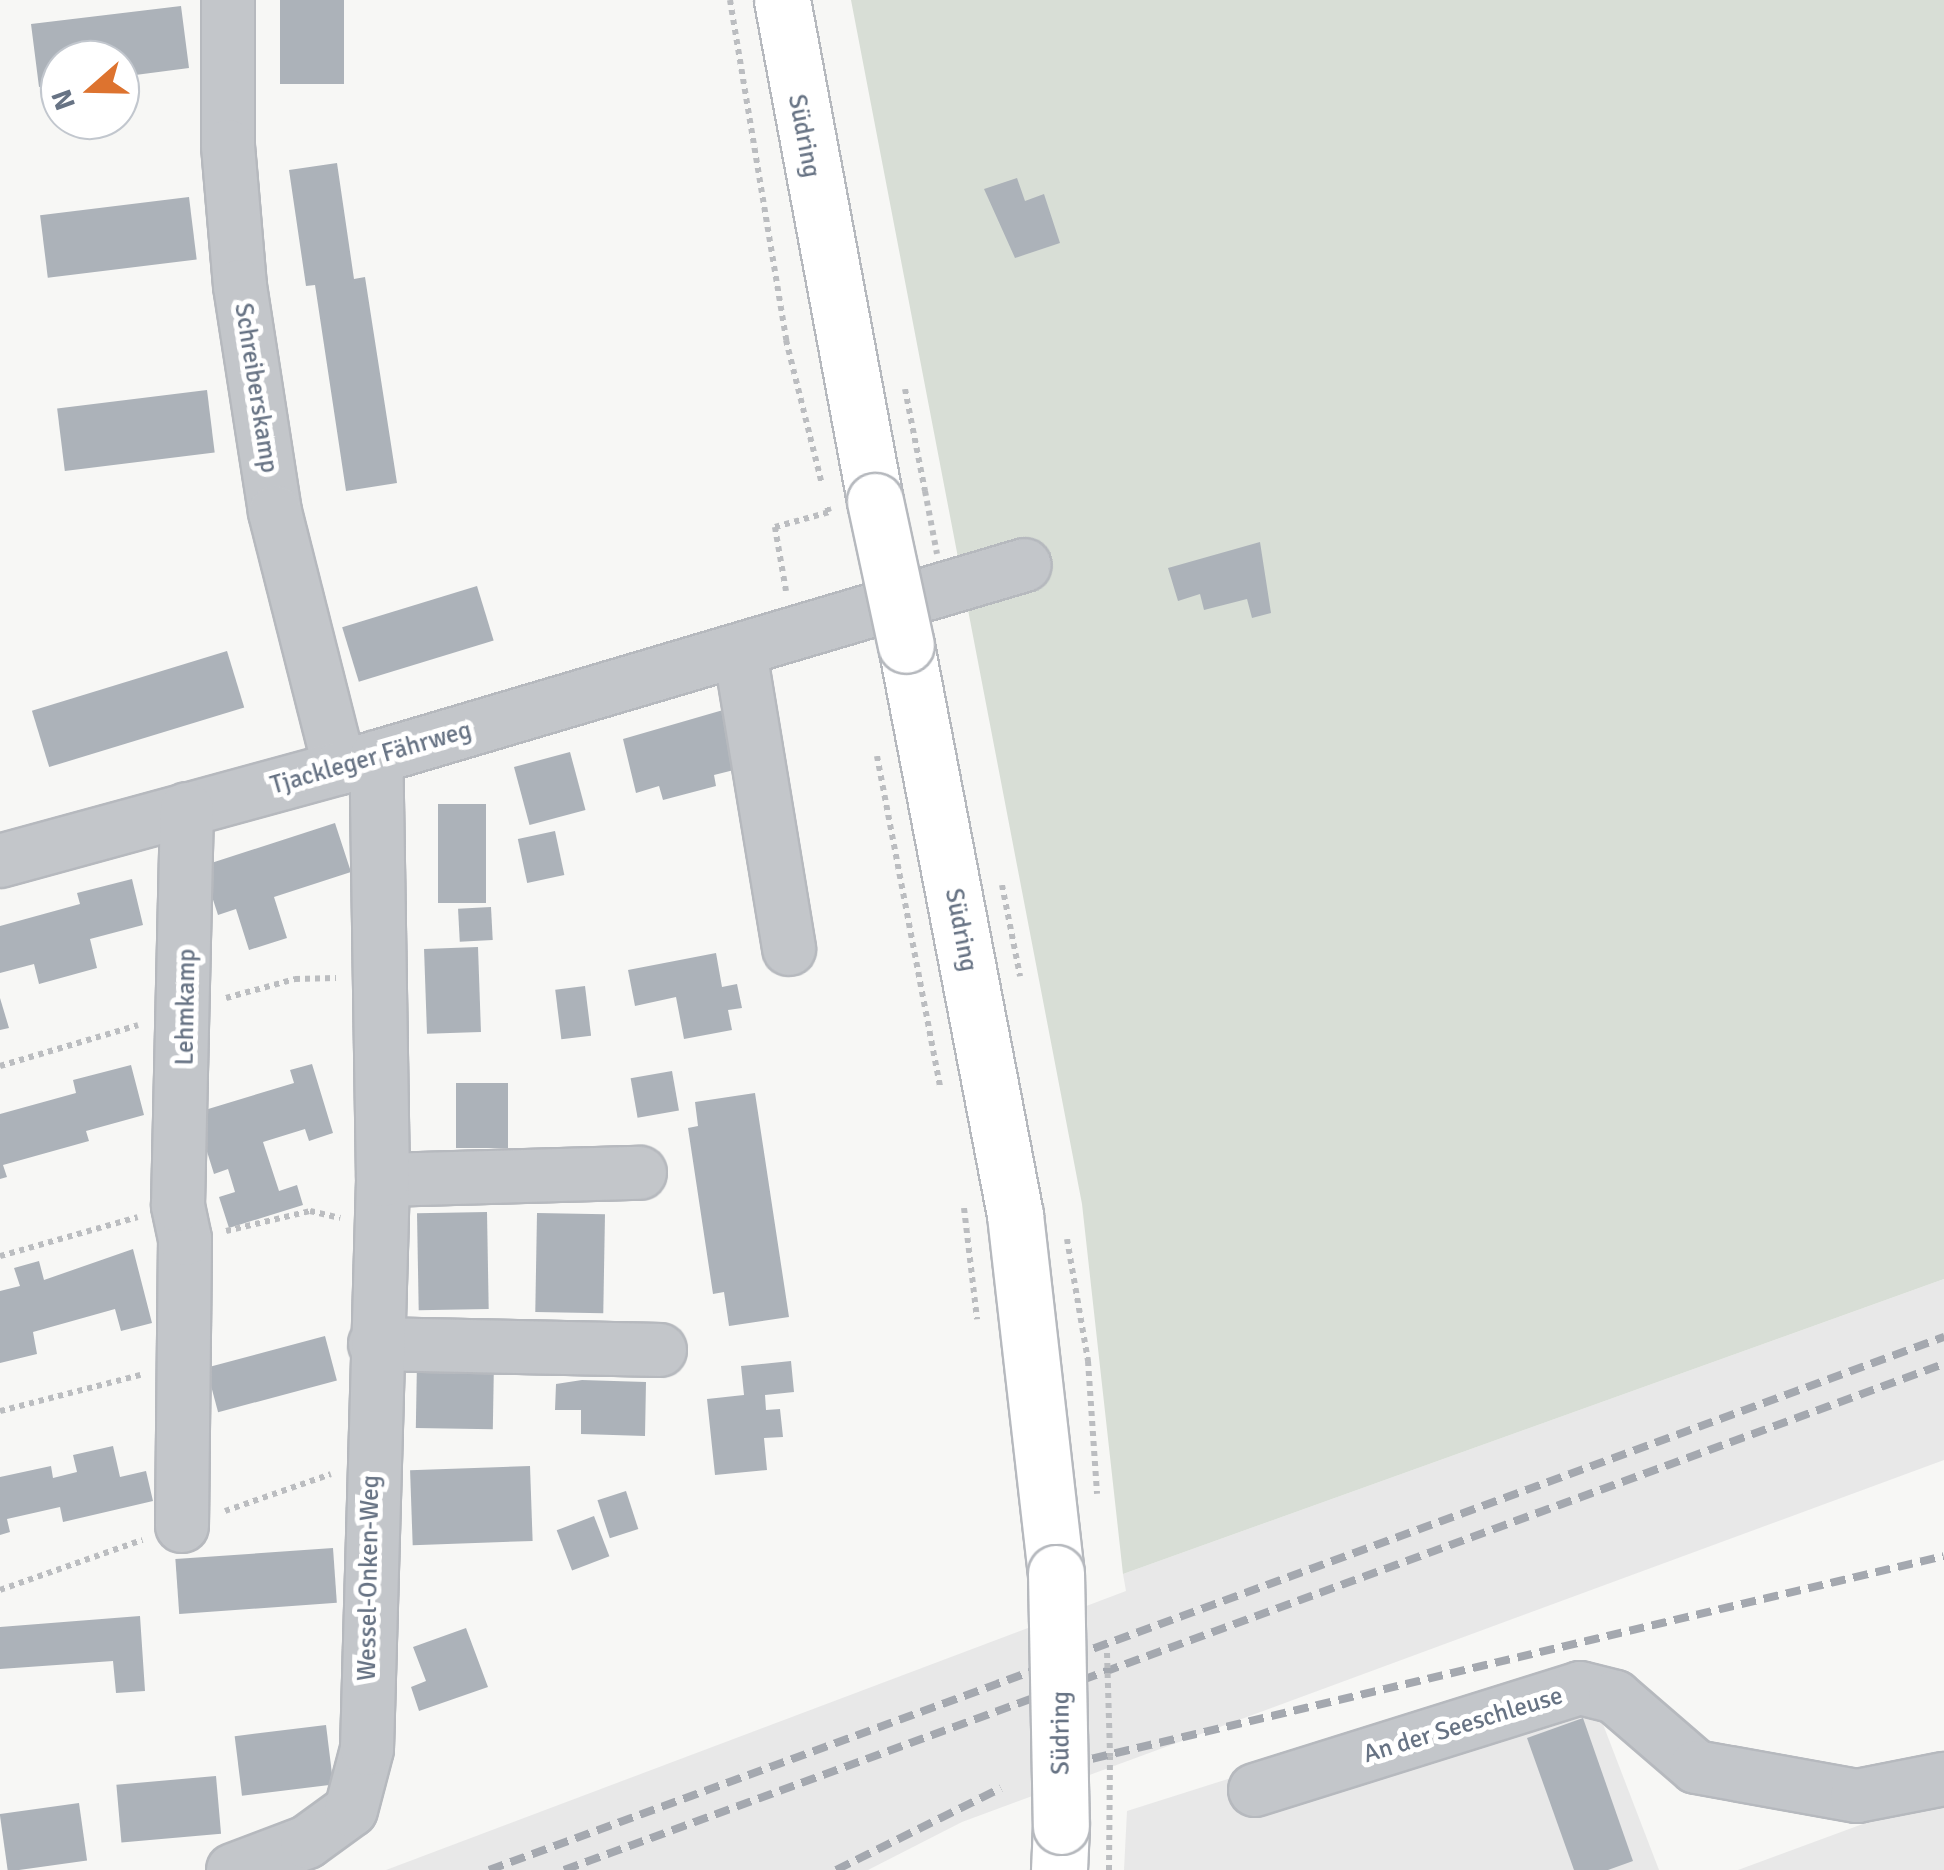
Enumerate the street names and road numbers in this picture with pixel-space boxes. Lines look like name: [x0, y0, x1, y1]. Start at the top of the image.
street label: Südring: [781, 92, 827, 180]
street label: Schreiberskamp: [228, 301, 284, 475]
street label: Tjackleger Fährweg: [267, 715, 475, 801]
street label: Südring: [938, 886, 984, 974]
street label: Lehmkamp: [170, 948, 202, 1066]
street label: Wessel-Onken-Weg: [352, 1475, 386, 1681]
street label: An der Seeschleuse: [1360, 1680, 1566, 1770]
street label: Südring: [1046, 1691, 1076, 1775]

